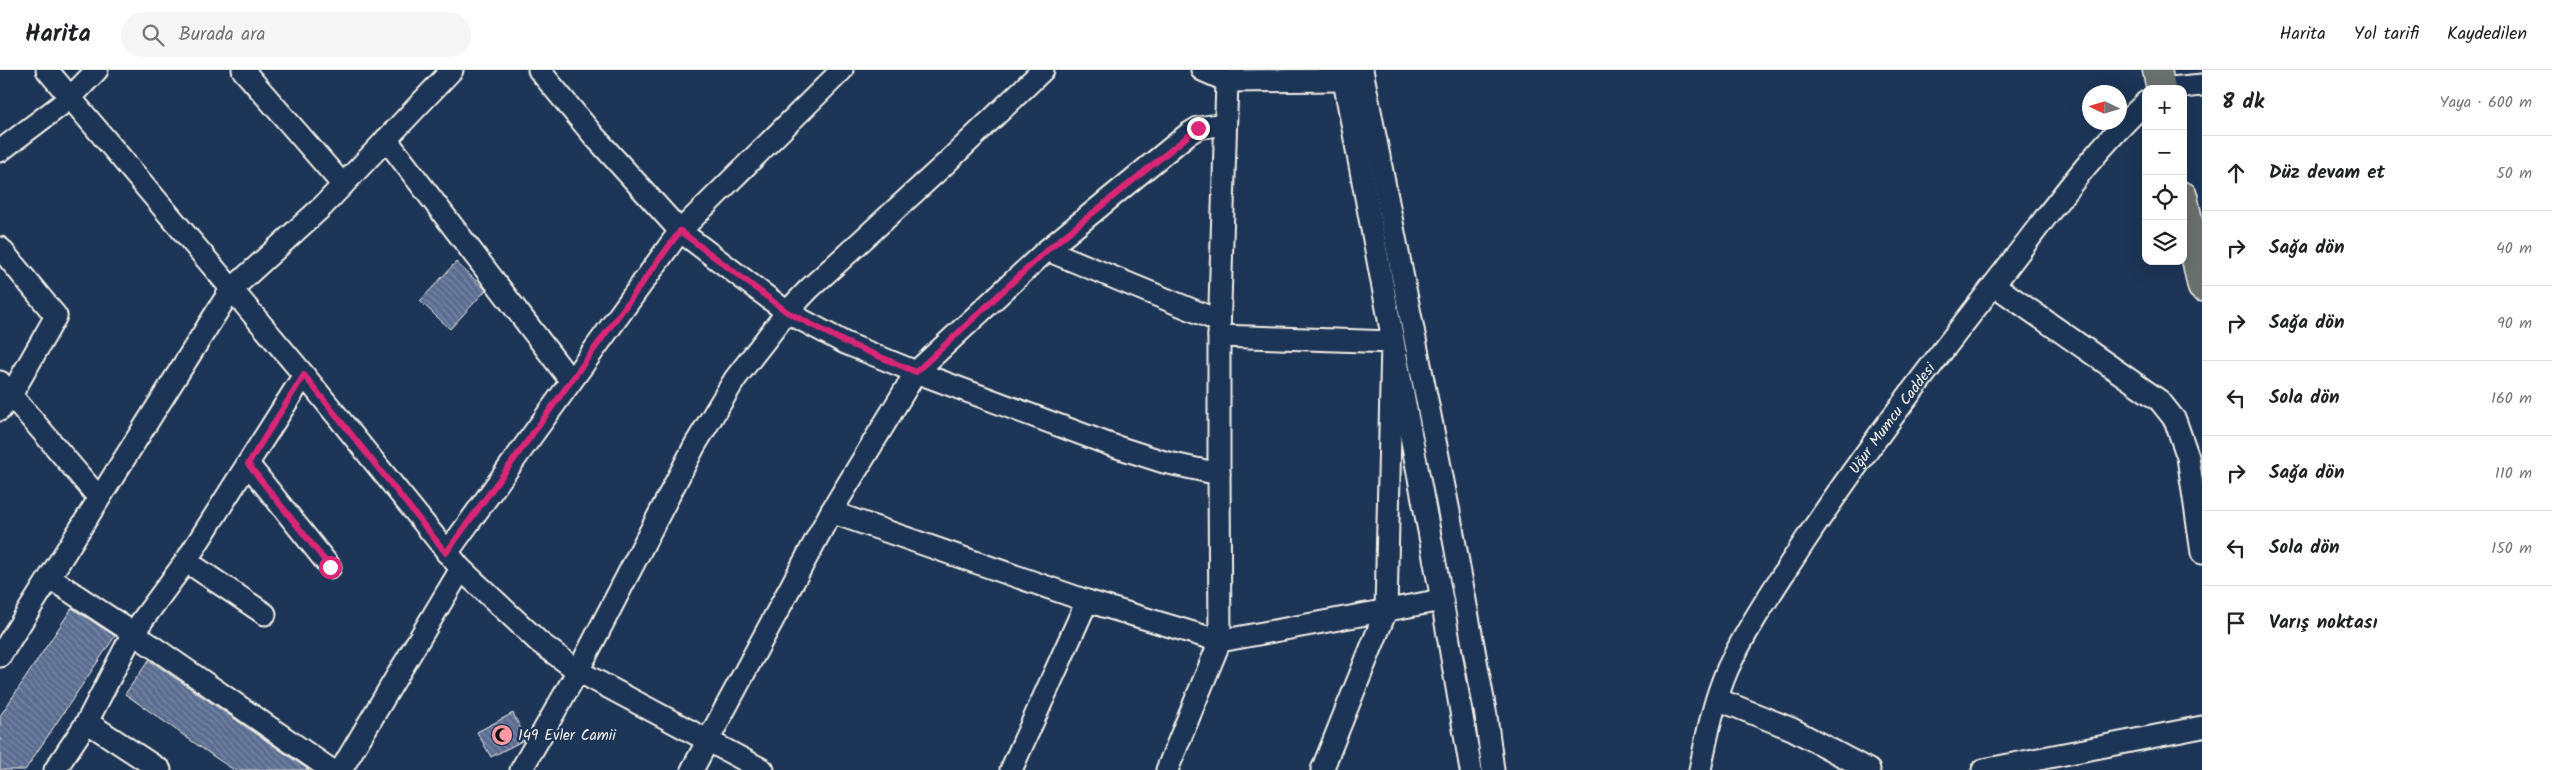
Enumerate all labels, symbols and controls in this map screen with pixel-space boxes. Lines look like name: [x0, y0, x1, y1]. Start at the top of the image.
search box: [121, 12, 471, 57]
text: Harita: [25, 15, 91, 54]
text: Burada ara: [179, 20, 265, 50]
text: Harita: [2280, 20, 2326, 49]
text: Yol tarifi: [2354, 20, 2419, 49]
text: Kaydedilen: [2447, 20, 2527, 49]
icon: search: [139, 21, 167, 49]
north arrow: [2082, 85, 2127, 130]
map controls: [2142, 85, 2187, 265]
button: +: [2142, 85, 2187, 130]
text: 8 dk: [2222, 86, 2264, 119]
text: Yaya · 600 m: [2440, 90, 2532, 115]
route end: [1187, 117, 1210, 140]
button: −: [2142, 130, 2187, 175]
text: Düz devam et: [2269, 158, 2385, 188]
icon: ahead: [2222, 159, 2250, 187]
text: 50 m: [2496, 161, 2532, 186]
button: locate: [2142, 175, 2187, 220]
button: layers: [2142, 220, 2187, 265]
text: Sağa dön: [2269, 233, 2345, 263]
icon: right: [2222, 234, 2250, 262]
text: 40 m: [2496, 236, 2532, 261]
text: Sağa dön: [2269, 308, 2345, 338]
icon: right: [2222, 309, 2250, 337]
text: 90 m: [2497, 311, 2532, 336]
street label: Uğur Mumcu Caddesi: [1844, 357, 1943, 479]
text: Sola dön: [2269, 383, 2340, 413]
icon: left: [2222, 384, 2250, 412]
text: 160 m: [2491, 386, 2532, 411]
text: Sağa dön: [2269, 458, 2345, 488]
icon: right: [2222, 459, 2250, 487]
text: 110 m: [2495, 461, 2532, 486]
text: Sola dön: [2269, 533, 2340, 563]
icon: left: [2222, 534, 2250, 562]
text: 150 m: [2491, 536, 2532, 561]
route start: [319, 556, 342, 579]
text: Varış noktası: [2269, 608, 2377, 638]
icon: arrive: [2222, 609, 2250, 637]
mosque icon: 149 Evler Camii: [490, 723, 514, 747]
place label: 149 Evler Camii: [518, 724, 617, 748]

